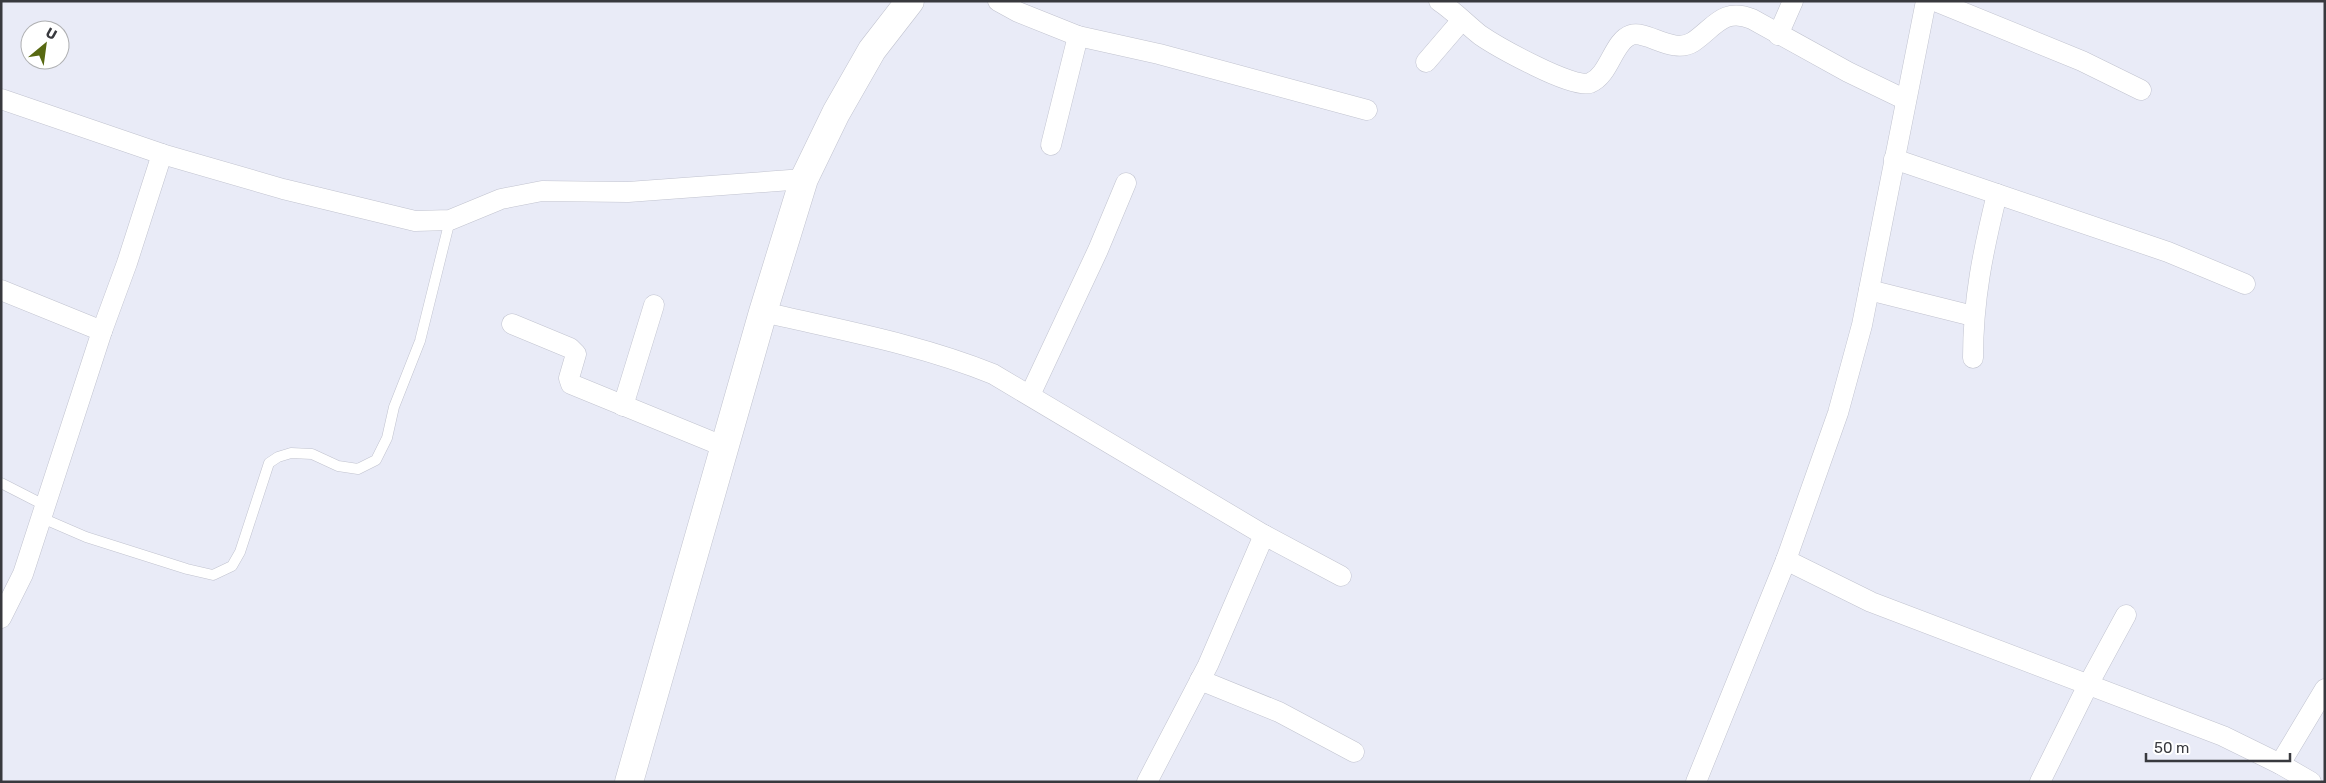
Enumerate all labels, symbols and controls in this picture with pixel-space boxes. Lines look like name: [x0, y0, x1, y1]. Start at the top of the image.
north arrow: [20, 20, 70, 70]
text: U: [42, 24, 60, 44]
scale bar: [2146, 730, 2290, 762]
text: 50 m: [2154, 739, 2189, 757]

